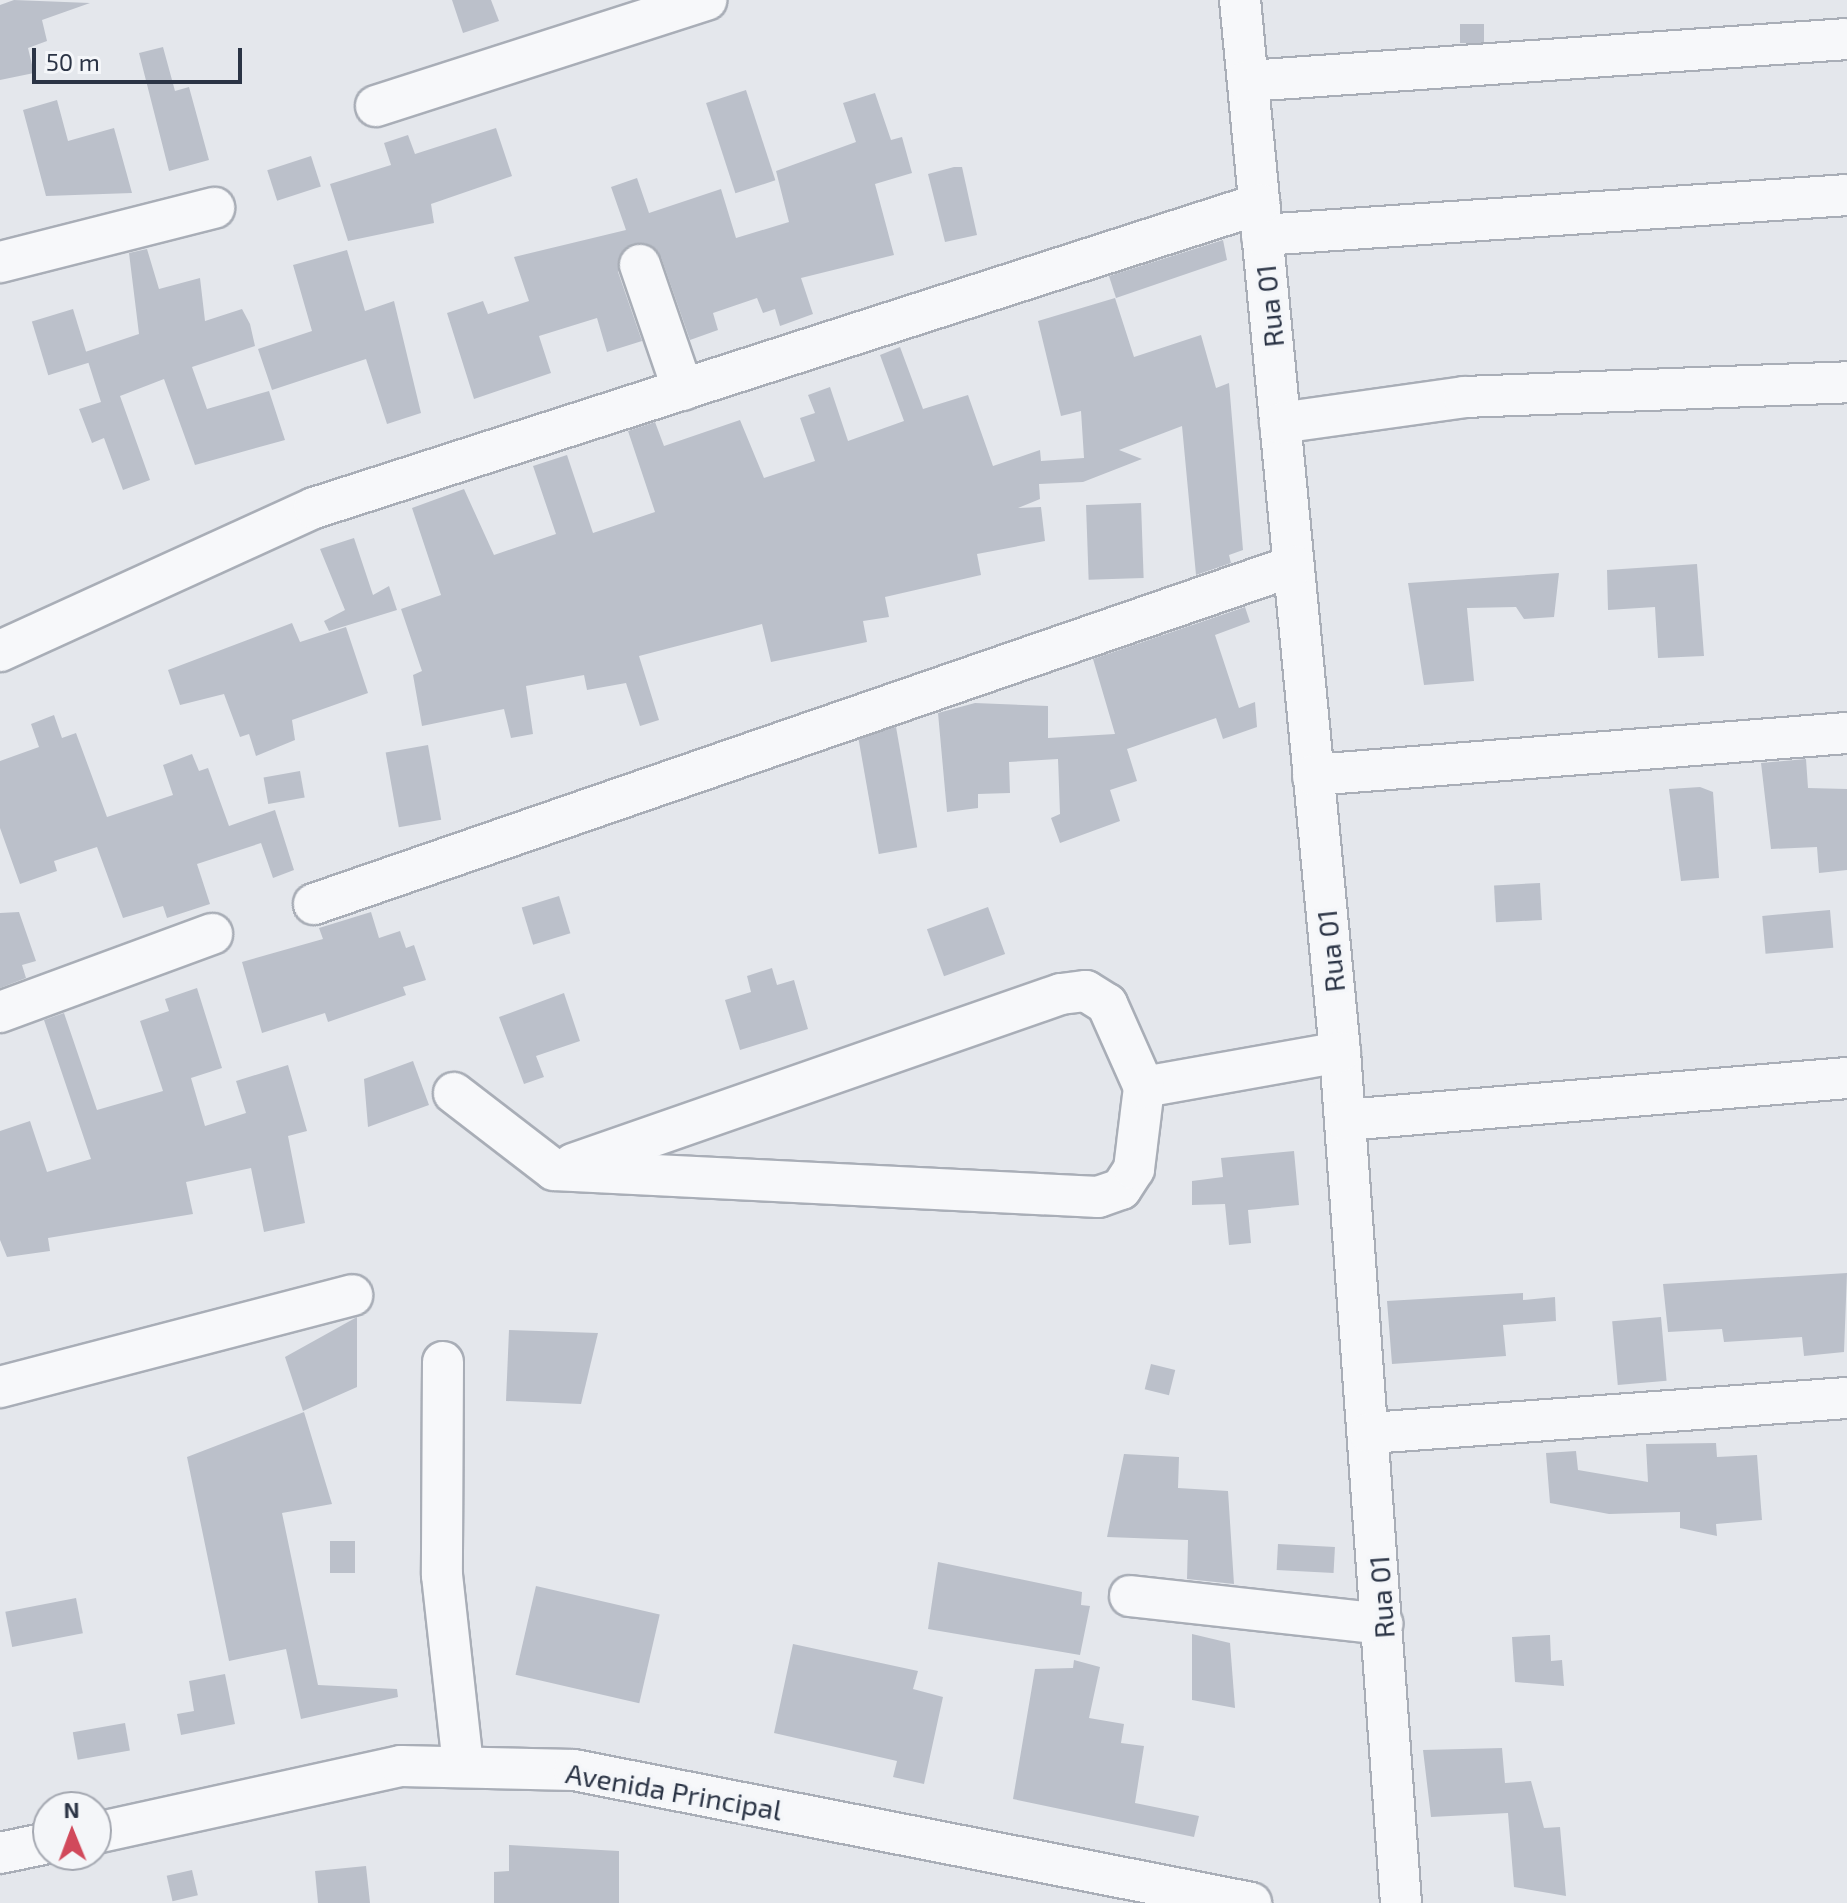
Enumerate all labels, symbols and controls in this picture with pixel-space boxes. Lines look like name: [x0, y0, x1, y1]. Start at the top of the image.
scale bar: [36, 32, 246, 82]
text: 50 m: [46, 47, 100, 76]
street label: Rua 01: [1248, 263, 1290, 349]
street label: Rua 01: [1309, 908, 1351, 994]
street label: Rua 01: [1361, 1554, 1401, 1640]
street label: Avenida Principal: [563, 1755, 785, 1827]
north arrow: [32, 1791, 112, 1871]
text: N: [63, 1796, 80, 1822]

